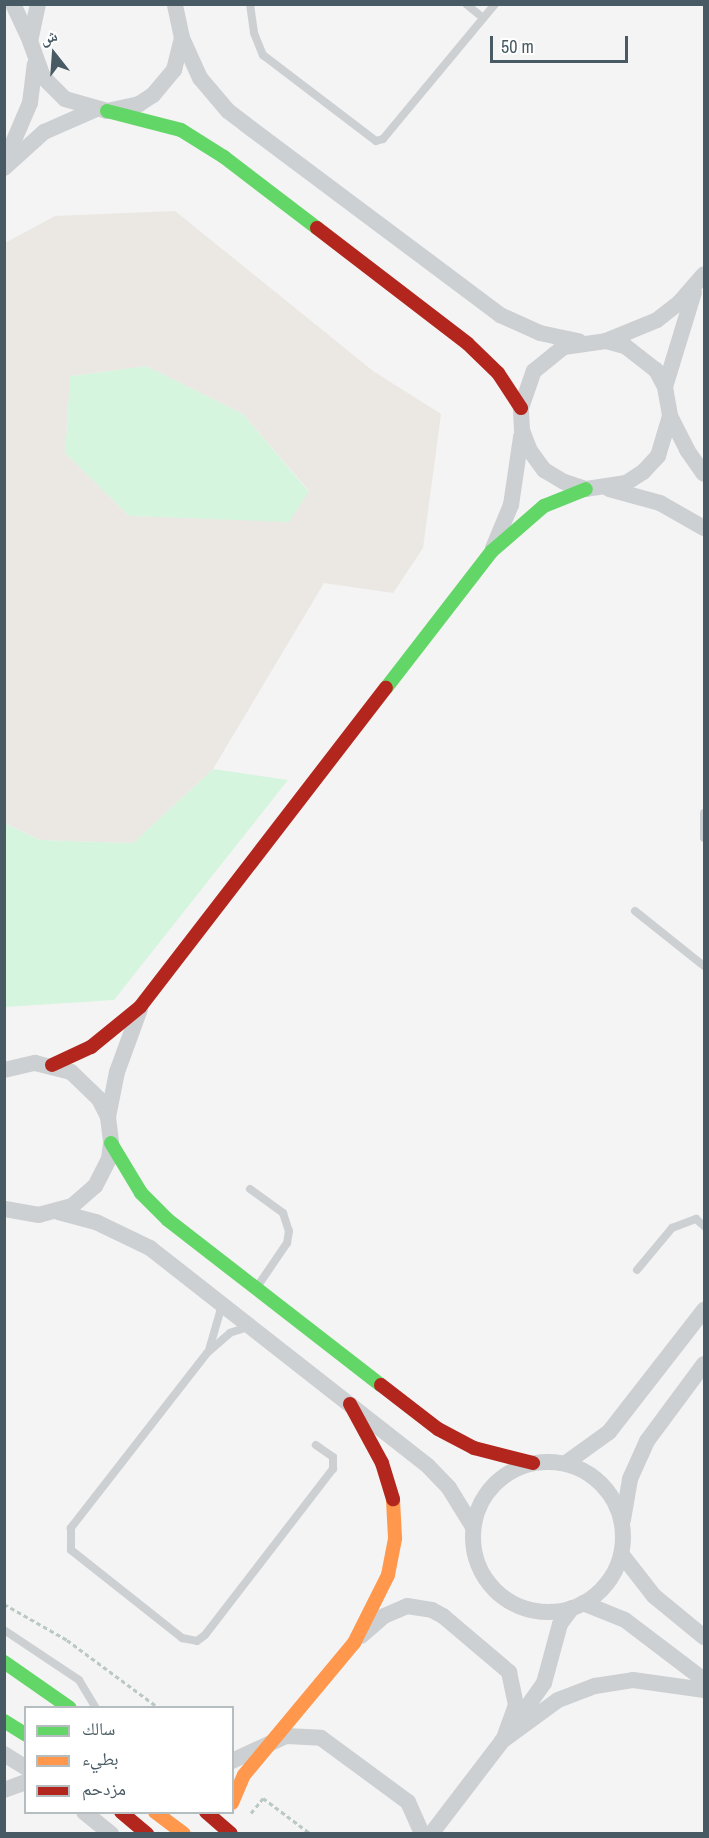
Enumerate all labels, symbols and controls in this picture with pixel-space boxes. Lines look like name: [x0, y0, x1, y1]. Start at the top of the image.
north arrow: [24, 24, 84, 84]
text: ش: [37, 24, 60, 50]
scale bar: [493, 24, 631, 62]
text: 50 m: [501, 34, 534, 59]
legend: [24, 1706, 234, 1814]
text: سالك: [82, 1716, 115, 1741]
text: بطيء: [82, 1746, 119, 1771]
text: مزدحم: [82, 1776, 126, 1801]

